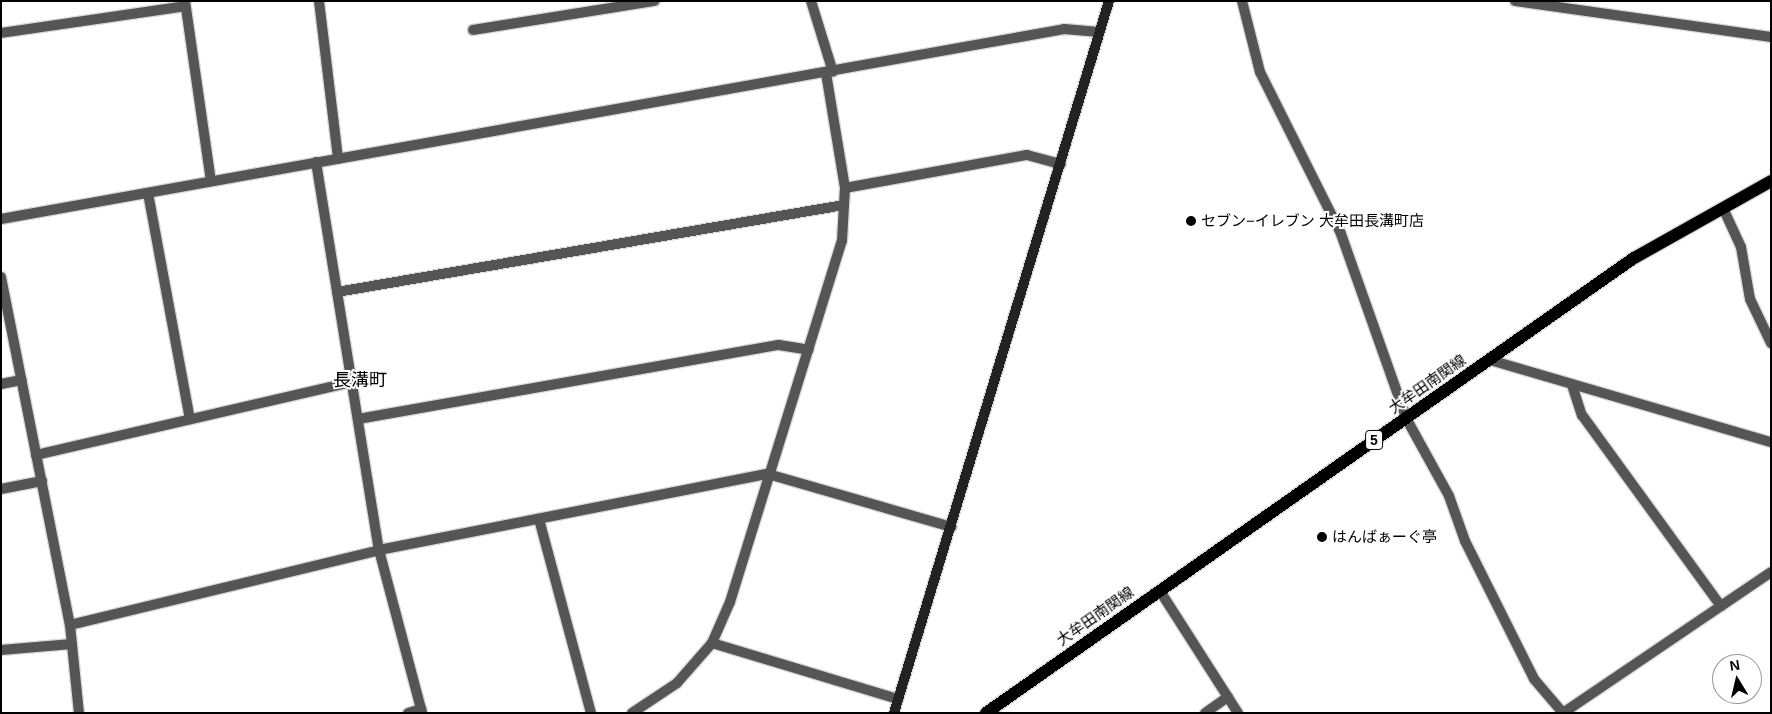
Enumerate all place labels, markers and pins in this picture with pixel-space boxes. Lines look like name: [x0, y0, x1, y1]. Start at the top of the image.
place label: セブン−イレブン 大牟田長溝町店: [1201, 212, 1424, 230]
marker: セブン−イレブン 大牟田長溝町店: [1185, 215, 1197, 227]
place label: はんばぁーぐ亭: [1332, 528, 1437, 546]
marker: はんばぁーぐ亭: [1316, 531, 1328, 543]

